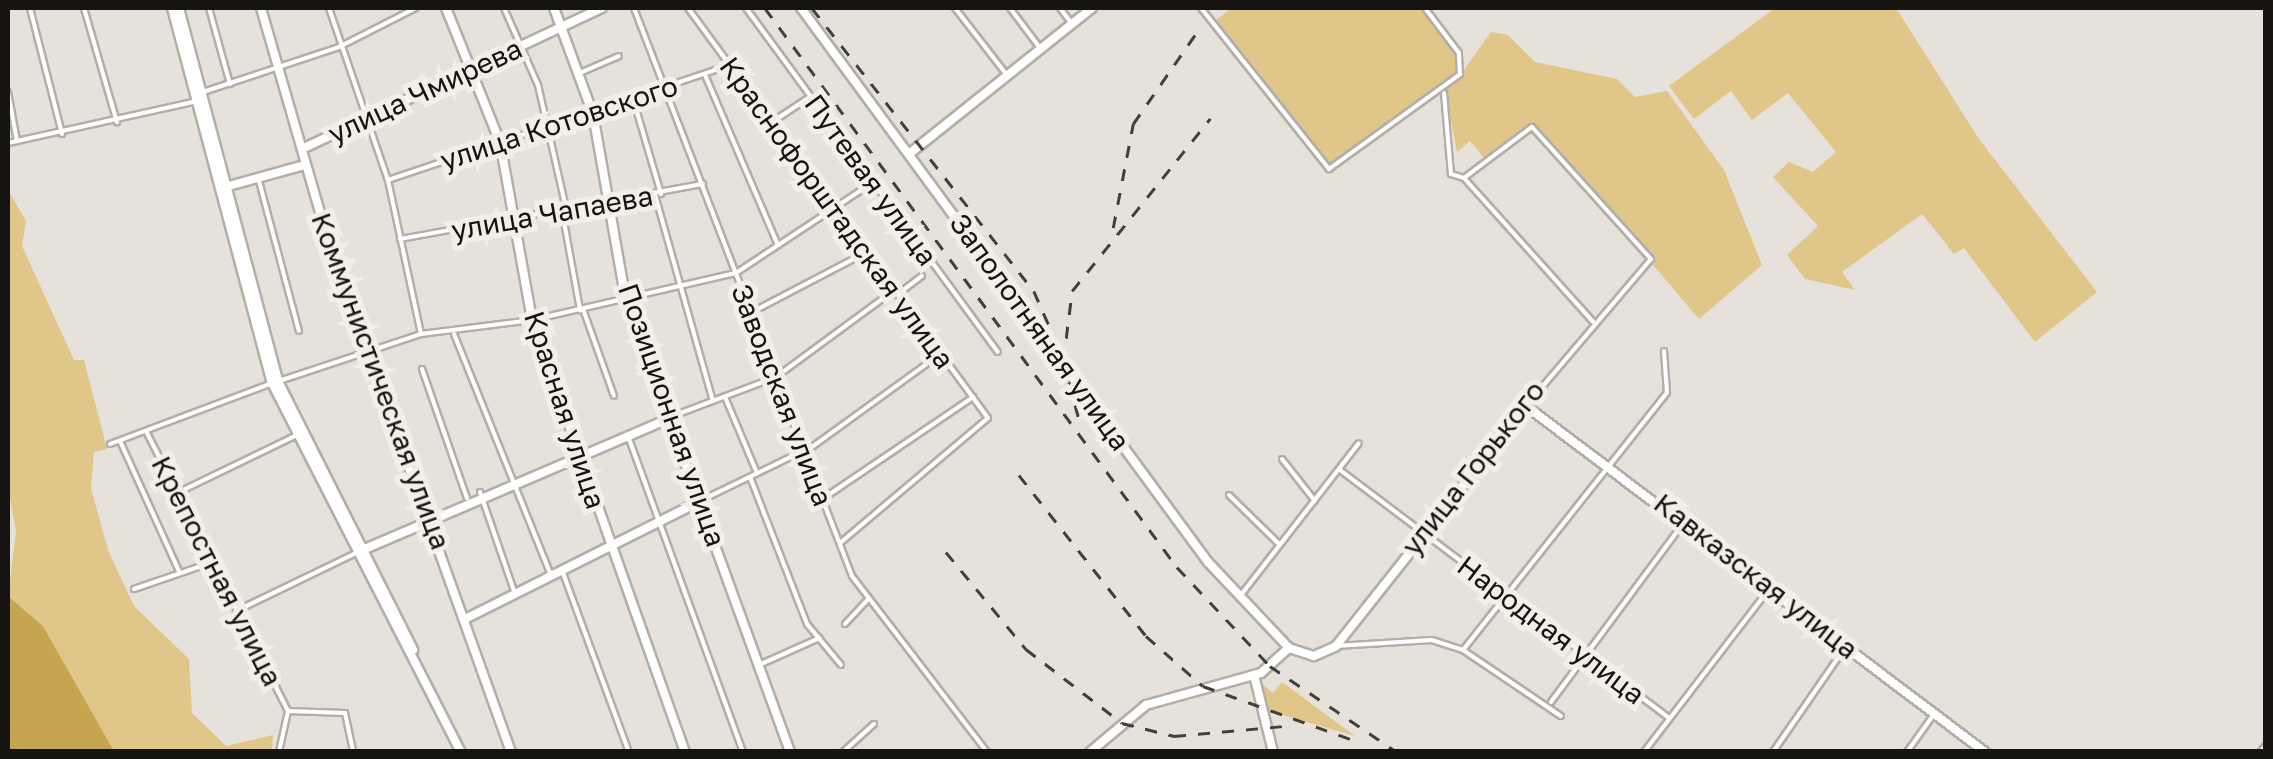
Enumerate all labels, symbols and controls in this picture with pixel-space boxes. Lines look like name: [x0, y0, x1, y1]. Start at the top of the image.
street label: улица Чмирева: [323, 31, 527, 151]
street label: Краснофорштадская улица: [713, 51, 961, 375]
street label: улица Котовского: [436, 69, 682, 177]
street label: Путевая улица: [798, 88, 944, 272]
street label: улица Чапаева: [449, 179, 655, 247]
street label: Заполотняная улица: [943, 207, 1137, 457]
street label: Коммунистическая улица: [304, 208, 458, 554]
street label: Позиционная улица: [611, 279, 733, 551]
street label: Заводская улица: [724, 279, 840, 511]
street label: Красная улица: [517, 307, 613, 513]
street label: улица Горького: [1394, 374, 1552, 562]
street label: Крепостная улица: [144, 450, 290, 692]
street label: Кавказская улица: [1647, 486, 1865, 666]
street label: Народная улица: [1451, 549, 1651, 711]

